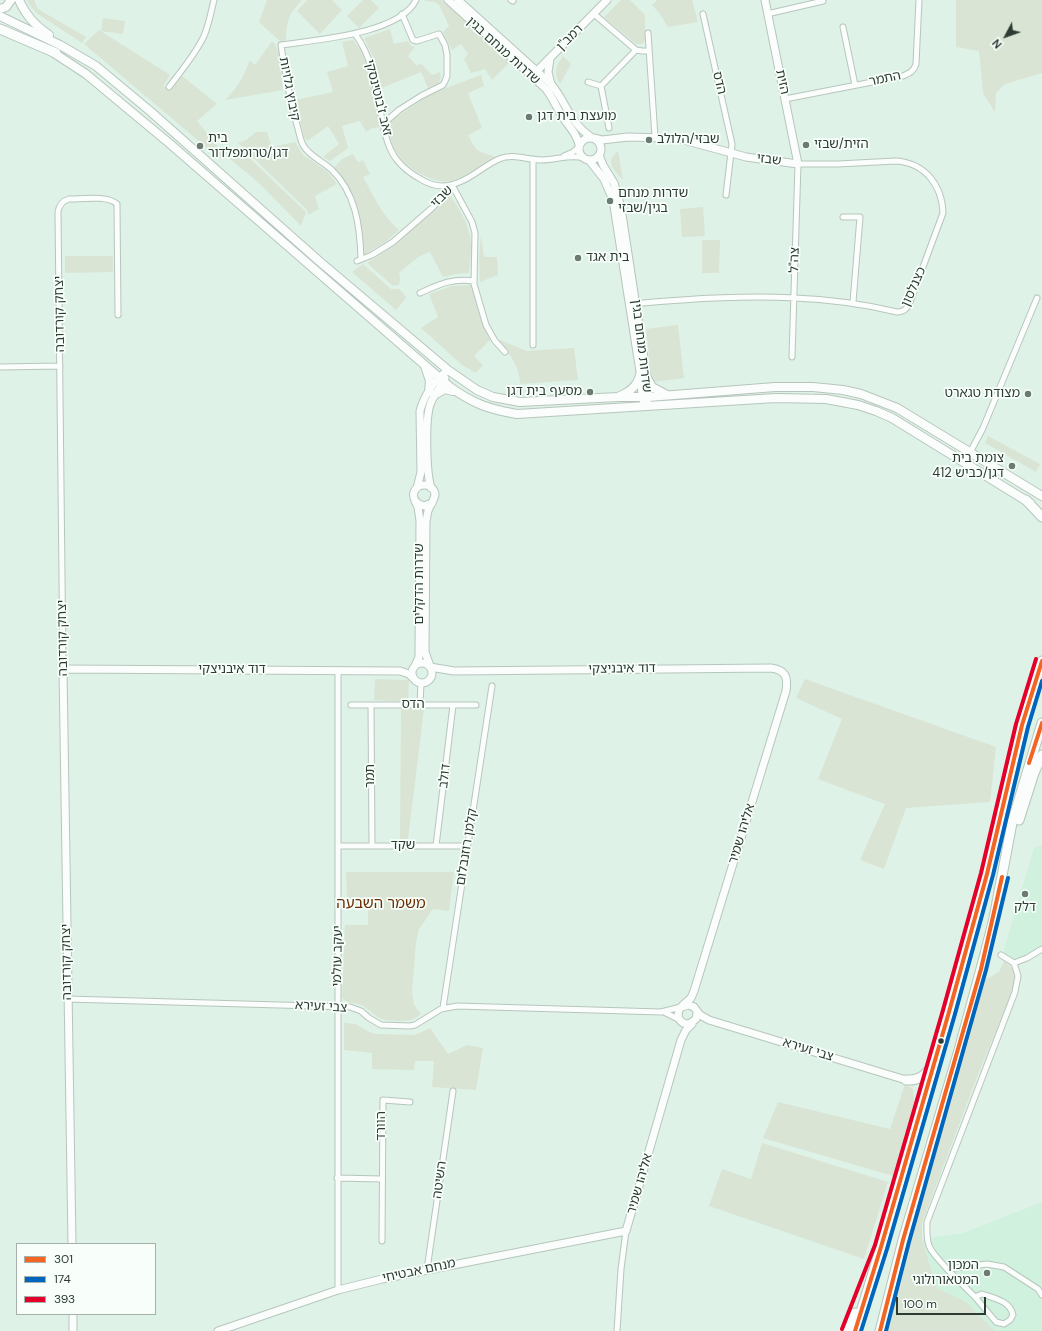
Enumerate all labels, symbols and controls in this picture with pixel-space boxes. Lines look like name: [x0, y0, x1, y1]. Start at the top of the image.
street label: שדרות מנחם בגין: [463, 14, 543, 88]
north arrow: [986, 16, 1026, 56]
street label: רמב"ן: [554, 22, 586, 54]
text: N: [989, 36, 1005, 51]
street label: קיבוץ גלויות: [275, 56, 303, 122]
street label: זאב ז'בוטינסקי: [361, 58, 395, 138]
street label: הזית: [772, 68, 792, 96]
street label: התמר: [868, 68, 902, 90]
street label: הדס: [709, 70, 729, 96]
place label: מועצת בית דגן: [537, 109, 616, 125]
marker: מועצת בית דגן: [524, 112, 534, 122]
place label: בית דגן/טרומפלדור: [208, 131, 288, 162]
place label: שבזי/הלולב: [657, 132, 719, 148]
marker: שבזי/הלולב: [644, 135, 654, 145]
place label: הזית/שבזי: [814, 137, 869, 153]
marker: הזית/שבזי: [801, 140, 811, 150]
marker: בית דגן/טרומפלדור: [195, 141, 205, 151]
street label: שבזי: [756, 151, 782, 169]
street label: שבזי: [428, 183, 456, 211]
place label: שדרות מנחם בגין/שבזי: [618, 186, 688, 217]
marker: שדרות מנחם בגין/שבזי: [605, 196, 615, 206]
street label: צה"ל: [787, 247, 803, 273]
place label: בית אגד: [586, 250, 629, 266]
marker: בית אגד: [573, 253, 583, 263]
street label: כצנלסון: [898, 265, 930, 309]
street label: יצחק קורדובה: [52, 276, 68, 352]
street label: שדרות מנחם בגין: [628, 299, 654, 393]
place label: מסעף בית דגן: [507, 384, 582, 400]
place label: מצודת טגארט: [945, 386, 1020, 402]
marker: מסעף בית דגן: [585, 387, 595, 397]
marker: מצודת טגארט: [1023, 389, 1033, 399]
place label: צומת בית דגן/כביש 412: [932, 451, 1004, 482]
marker: צומת בית דגן/כביש 412: [1007, 461, 1017, 471]
street label: שדרות הדקלים: [412, 543, 428, 625]
street label: יצחק קורדובה: [55, 600, 71, 676]
street label: דוד איבניצקי: [588, 661, 656, 677]
street label: דוד איבניצקי: [198, 662, 266, 678]
street label: הדס: [401, 697, 425, 713]
street label: דולב: [436, 763, 454, 789]
street label: תמר: [363, 764, 379, 788]
street label: אליהו שמיר: [725, 802, 759, 866]
street label: קלמן רוזנבלום: [453, 807, 481, 887]
street label: שקד: [391, 838, 415, 854]
marker: דלק: [1020, 889, 1030, 899]
district label: משמר השבעה: [336, 895, 426, 913]
place label: דלק: [1014, 900, 1036, 916]
street label: יצחק קורדובה: [59, 924, 75, 1000]
street label: יעקב עולמי: [330, 925, 346, 987]
street label: צבי זעירא: [295, 998, 347, 1016]
street label: צבי זעירא: [781, 1035, 835, 1065]
unlabelled marker: [936, 1036, 946, 1046]
street label: הוורד: [374, 1111, 390, 1141]
street label: אליהו שמיר: [624, 1152, 656, 1216]
street label: השיטה: [430, 1160, 450, 1200]
legend: [16, 1243, 156, 1315]
text: 301: [54, 1251, 73, 1267]
street label: מנחם אבטיחי: [381, 1256, 457, 1286]
place label: המכון המטאורולוגי: [912, 1258, 979, 1289]
marker: המכון המטאורולוגי: [982, 1268, 992, 1278]
text: 174: [54, 1271, 71, 1287]
scale bar: [898, 1289, 988, 1315]
text: 393: [54, 1291, 75, 1307]
text: 100 m: [903, 1296, 937, 1312]

